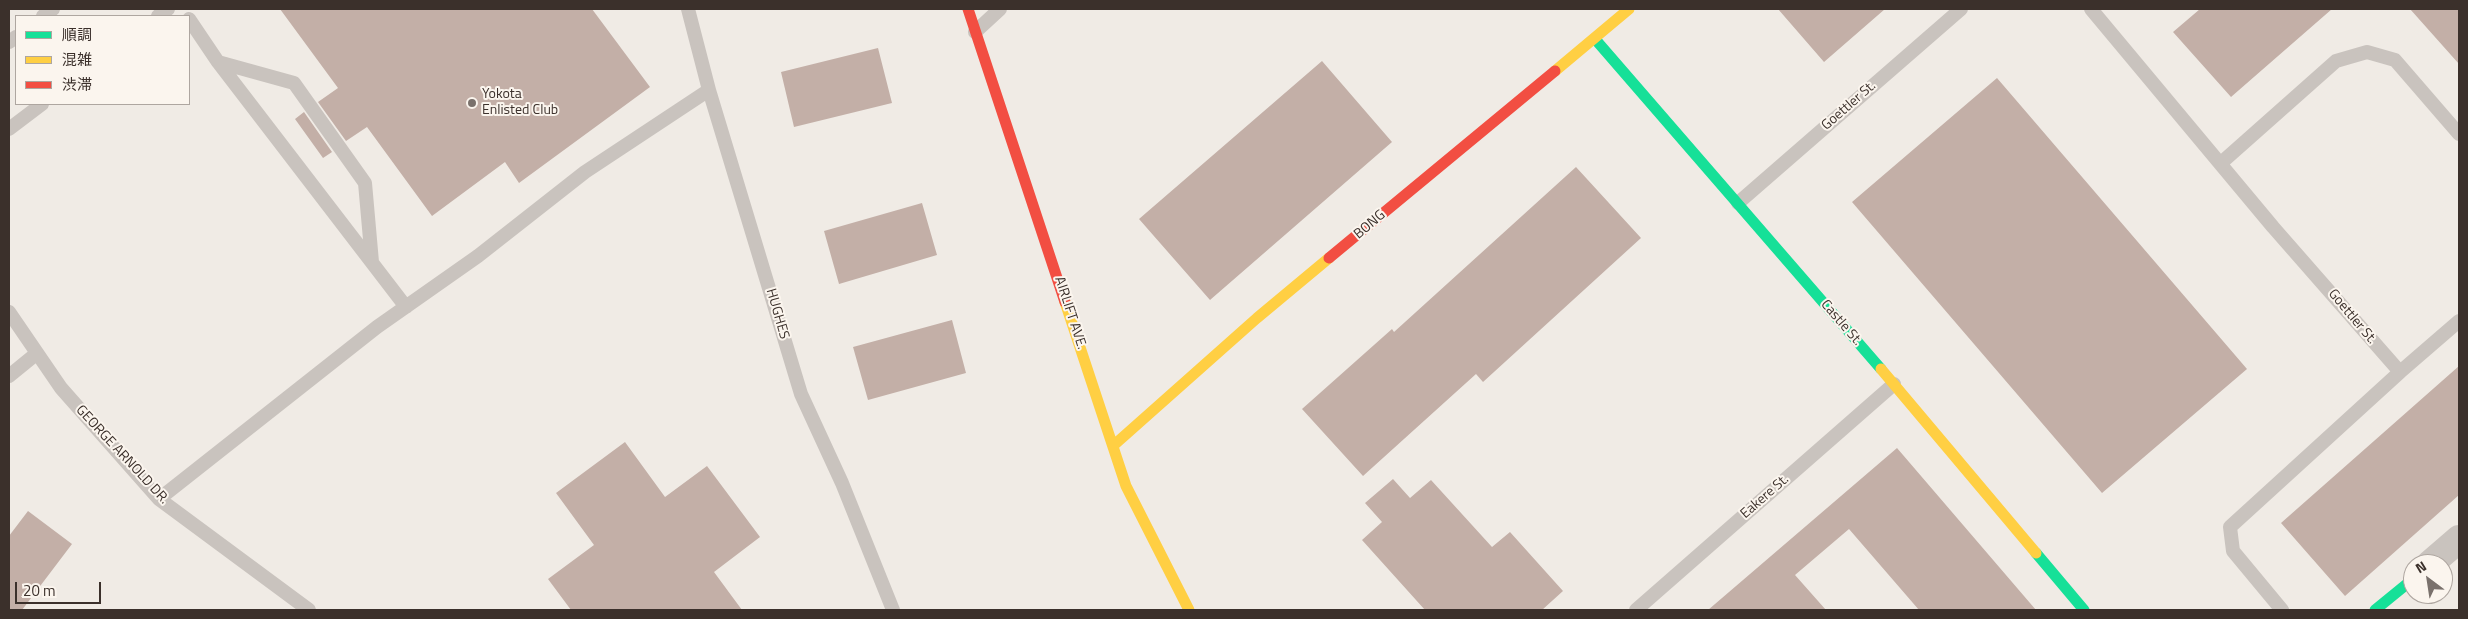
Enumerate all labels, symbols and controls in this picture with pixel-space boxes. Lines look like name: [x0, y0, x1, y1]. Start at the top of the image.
legend: [15, 15, 190, 105]
text: 順調: [62, 23, 92, 46]
text: 混雑: [62, 48, 92, 71]
text: 渋滞: [62, 73, 92, 96]
street label: Goettler St.: [1818, 78, 1880, 134]
place label: Yokota Enlisted Club: [482, 87, 558, 120]
marker: Yokota Enlisted Club: [466, 97, 478, 109]
street label: BONG: [1351, 207, 1389, 243]
street label: AIRLIFT AVE.: [1050, 275, 1090, 351]
street label: Goettler St.: [2324, 286, 2380, 348]
street label: HUGHES: [762, 287, 792, 341]
street label: Castle St.: [1817, 297, 1865, 349]
street label: GEORGE ARNOLD DR.: [72, 402, 172, 508]
street label: Eakere St.: [1737, 471, 1793, 523]
north arrow: [2403, 554, 2453, 604]
text: N: [2411, 555, 2430, 578]
scale bar: [18, 572, 104, 604]
text: 20 m: [23, 579, 56, 602]

